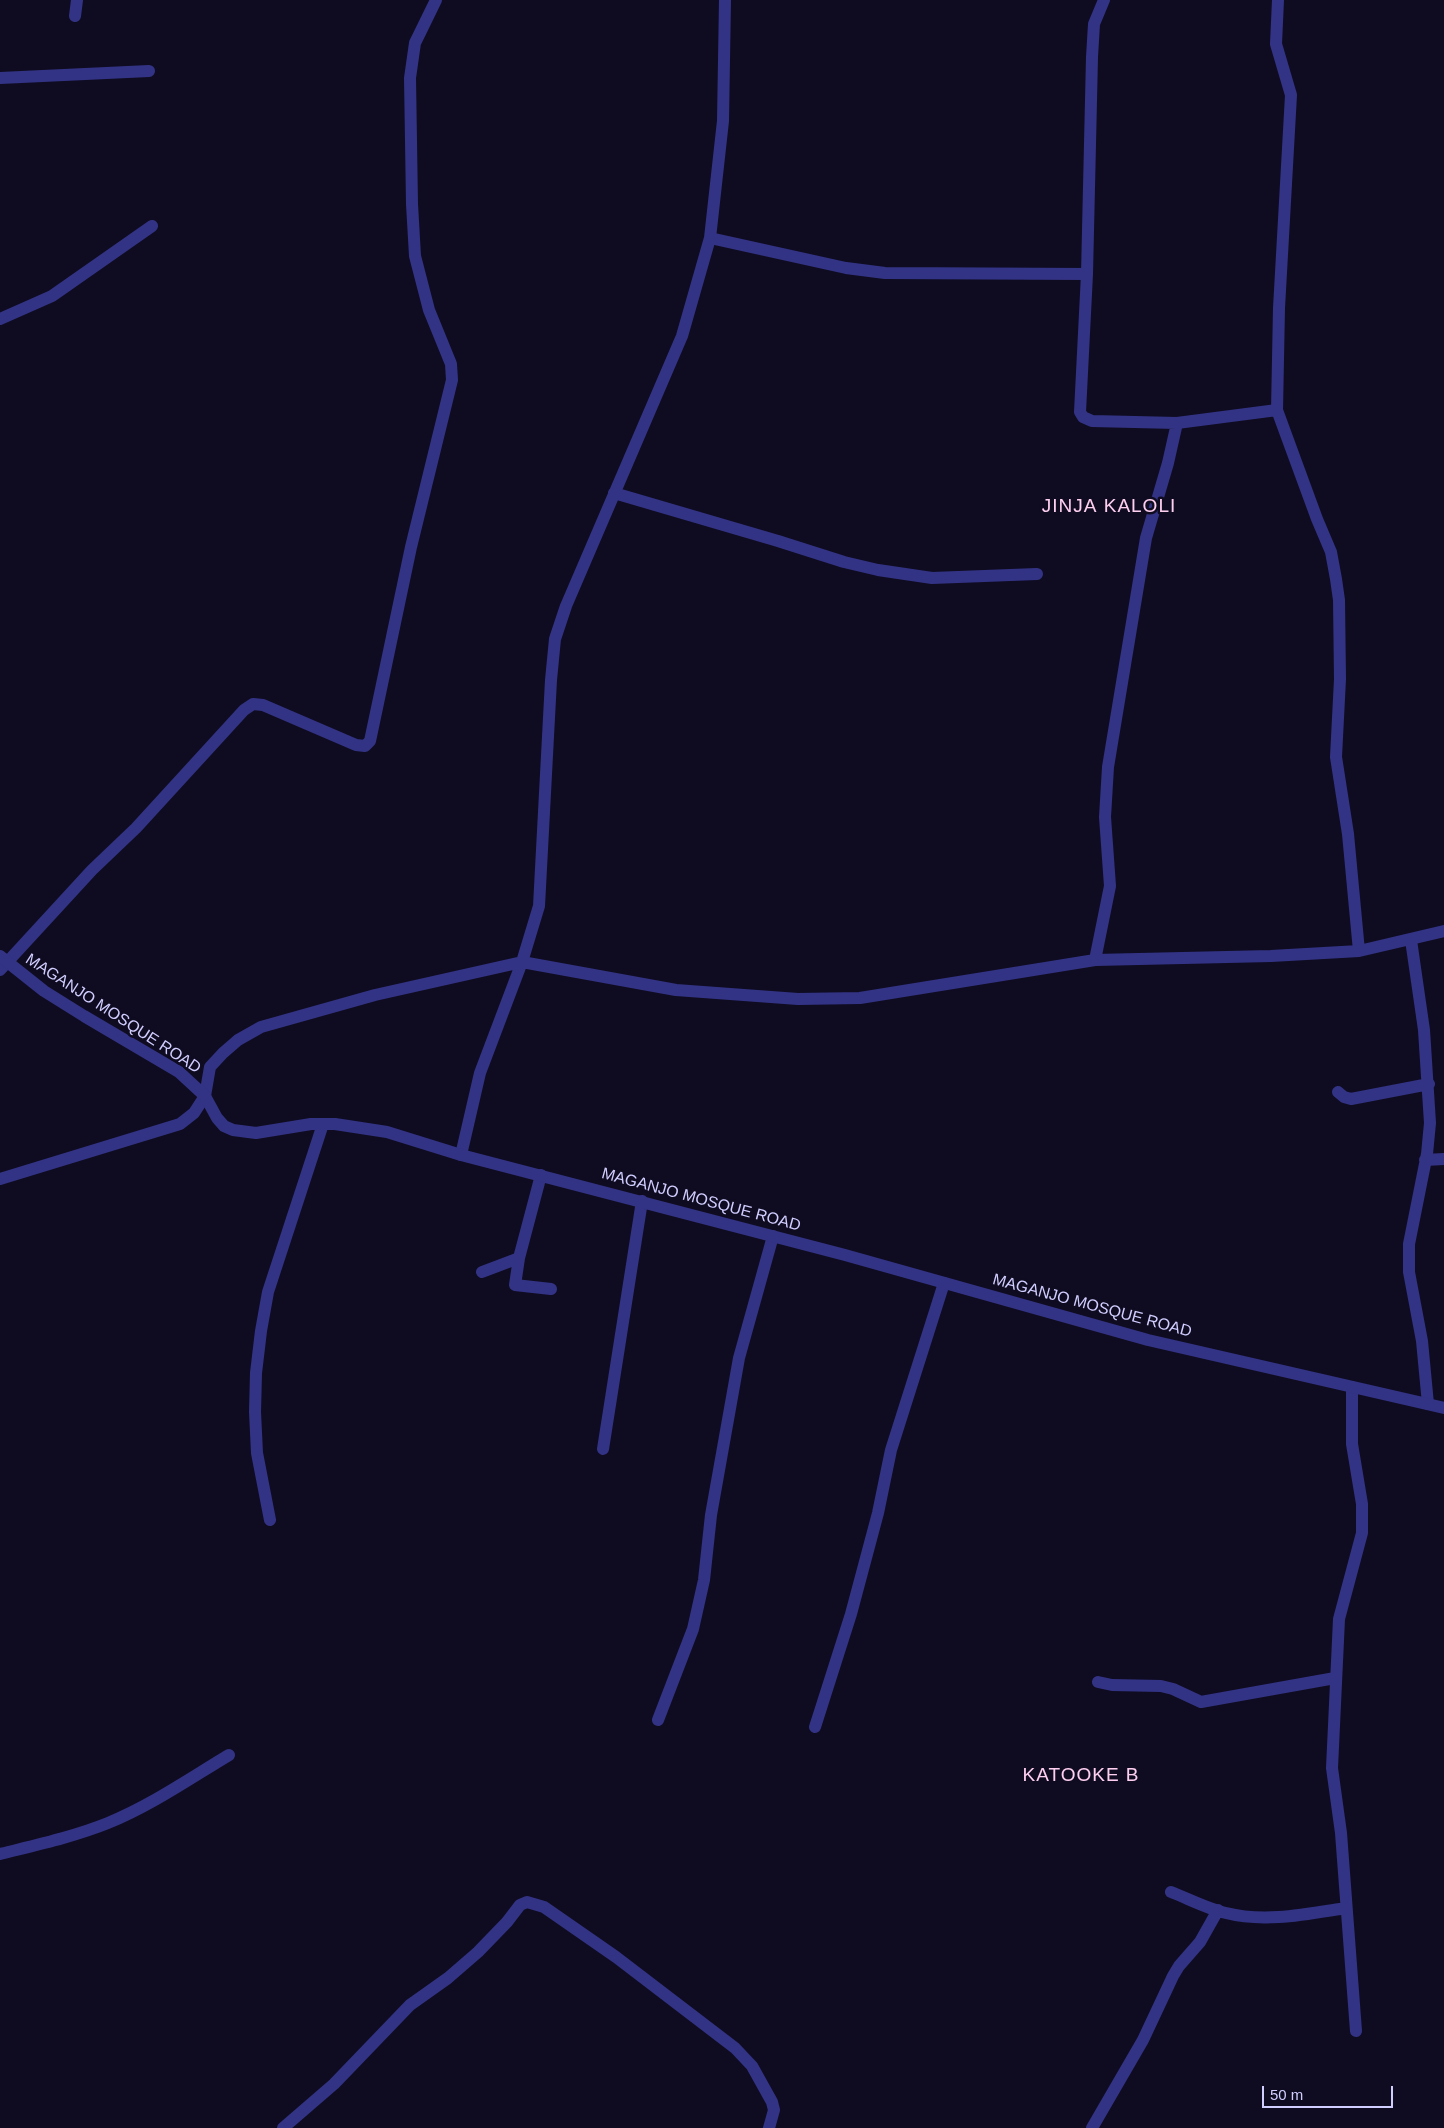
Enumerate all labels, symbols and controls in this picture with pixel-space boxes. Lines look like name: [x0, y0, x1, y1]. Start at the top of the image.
district label: JINJA KALOLI: [1040, 496, 1178, 518]
street label: MAGANJO MOSQUE ROAD: [22, 950, 204, 1078]
street label: MAGANJO MOSQUE ROAD: [599, 1164, 803, 1236]
street label: MAGANJO MOSQUE ROAD: [990, 1270, 1194, 1342]
district label: KATOOKE B: [1021, 1765, 1141, 1787]
scale bar: [1264, 2076, 1395, 2108]
text: 50 m: [1270, 2086, 1303, 2103]

